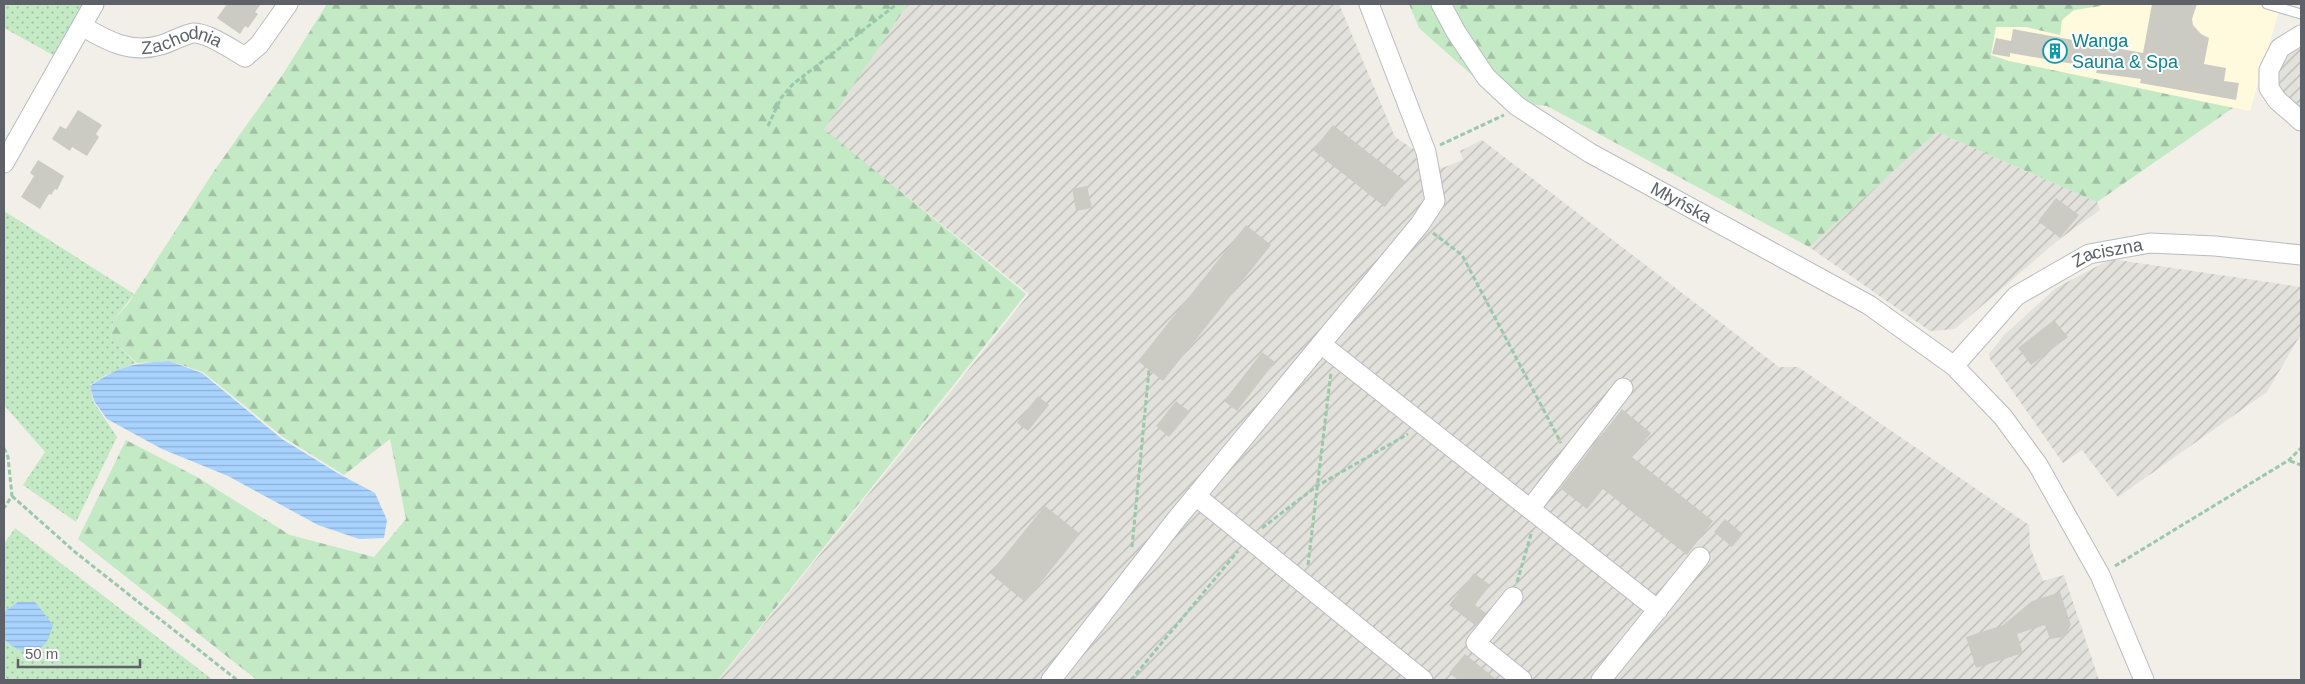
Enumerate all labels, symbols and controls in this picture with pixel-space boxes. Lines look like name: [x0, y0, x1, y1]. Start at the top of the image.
street label: Zachodnia: [140, 23, 226, 58]
place label: Wanga Sauna & Spa: [2072, 31, 2179, 72]
building icon: Wanga Sauna & Spa: [2042, 38, 2068, 64]
street label: Młyńska: [1647, 178, 1716, 228]
street label: Zaciszna: [2069, 234, 2145, 272]
scale bar: [18, 636, 140, 668]
text: 50 m: [25, 645, 58, 662]

